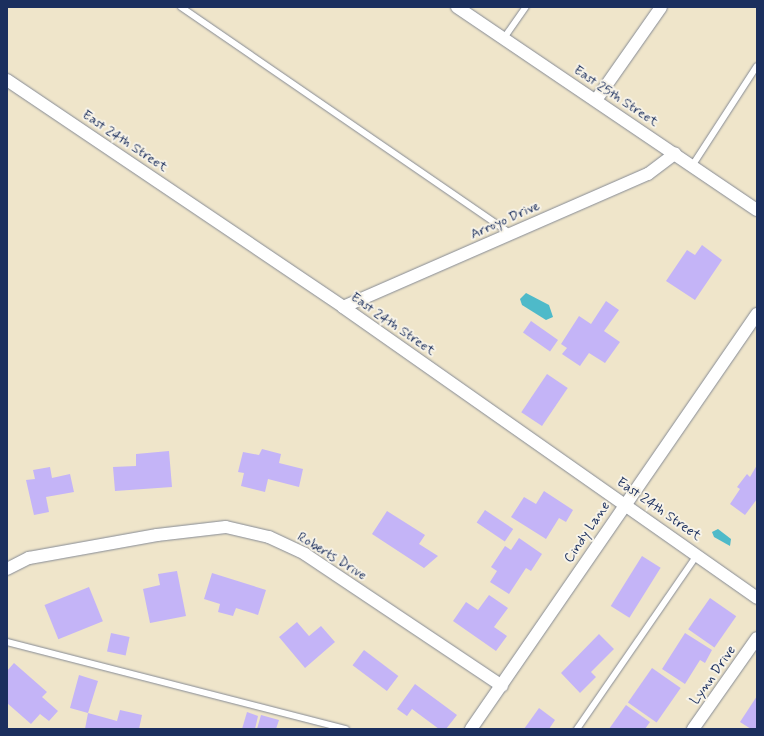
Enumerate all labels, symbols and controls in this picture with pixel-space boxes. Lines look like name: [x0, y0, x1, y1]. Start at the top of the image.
street label: East 25th Street: [570, 62, 662, 130]
street label: East 24th Street: [79, 106, 171, 176]
street label: Arroyo Drive: [468, 197, 542, 243]
street label: East 24th Street: [347, 289, 439, 359]
street label: East 24th Street: [613, 474, 705, 544]
street label: Cindy Lane: [561, 499, 613, 565]
street label: Roberts Drive: [294, 528, 370, 584]
street label: Lynn Drive: [687, 643, 739, 707]

